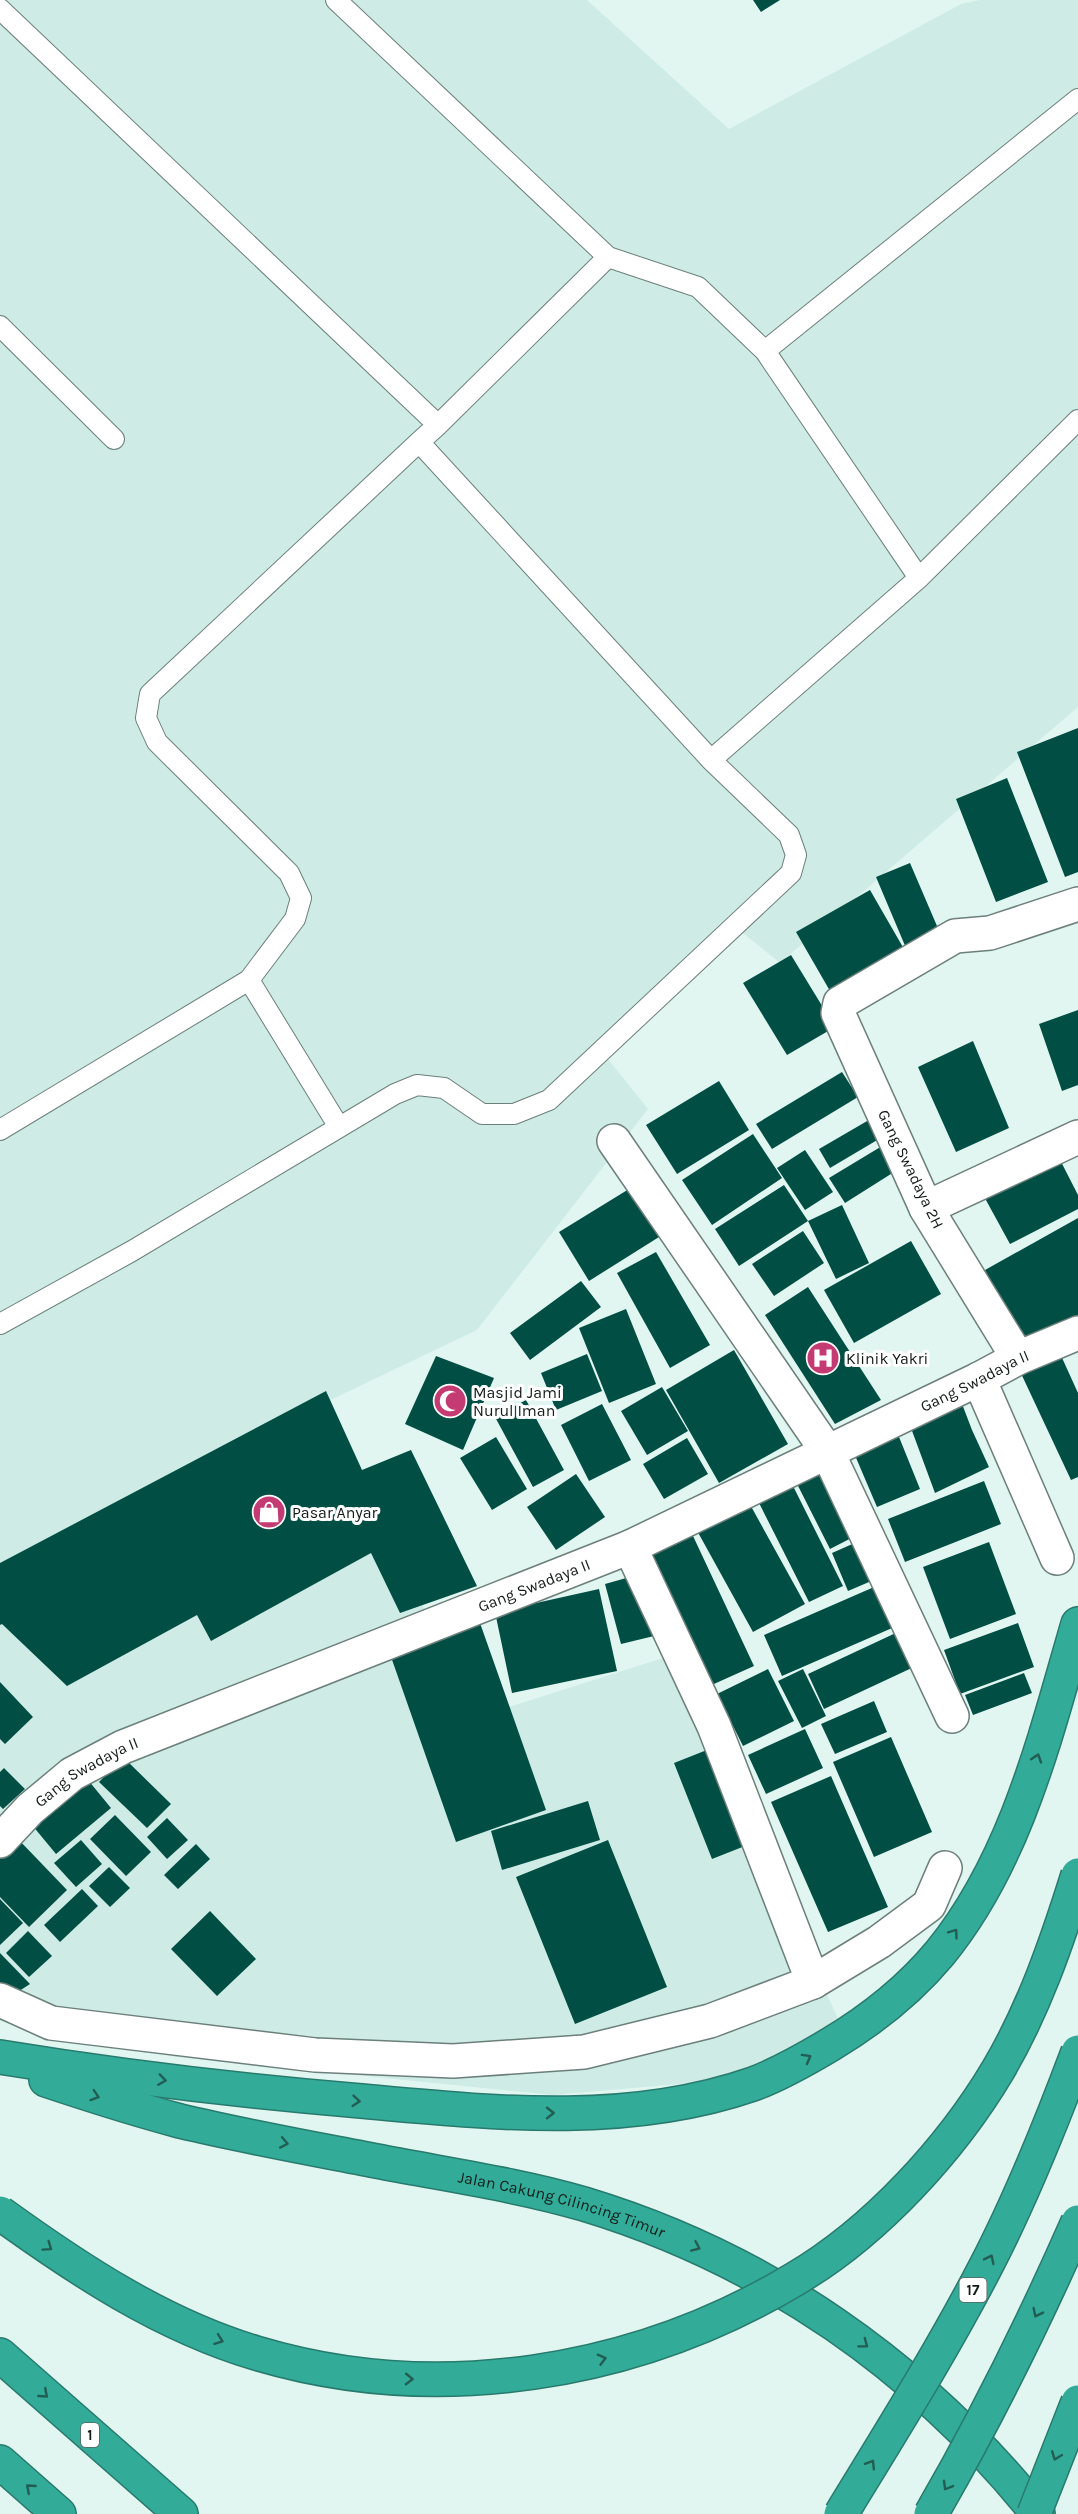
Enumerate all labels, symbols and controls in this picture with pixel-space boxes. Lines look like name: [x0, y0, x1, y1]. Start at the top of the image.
street label: Gang Swadaya 2H: [874, 1106, 948, 1232]
hospital icon: Klinik Yakri: [805, 1340, 841, 1376]
street label: Gang Swadaya II: [917, 1345, 1031, 1415]
place label: Klinik Yakri: [846, 1349, 928, 1368]
mosque icon: Masjid Jami Nurul Iman: [432, 1383, 468, 1419]
place label: Masjid Jami Nurul Iman: [473, 1383, 562, 1420]
shop icon: Pasar Anyar: [251, 1494, 287, 1530]
place label: Pasar Anyar: [292, 1503, 378, 1522]
street label: Gang Swadaya II: [475, 1554, 593, 1616]
street label: Gang Swadaya II: [31, 1733, 141, 1811]
one-way arrow: [1030, 1753, 1043, 1764]
one-way arrow: [947, 1928, 958, 1939]
one-way arrow: [801, 2054, 811, 2065]
one-way arrow: [157, 2074, 166, 2086]
one-way arrow: [89, 2089, 100, 2101]
one-way arrow: [351, 2094, 360, 2107]
one-way arrow: [546, 2107, 555, 2119]
one-way arrow: [278, 2136, 288, 2149]
street label: Jalan Cakung Cilincing Timur: [457, 2167, 668, 2241]
one-way arrow: [41, 2240, 52, 2251]
one-way arrow: [689, 2240, 700, 2252]
one-way arrow: [982, 2254, 994, 2265]
road number: 17: [960, 2278, 986, 2302]
one-way arrow: [1032, 2307, 1044, 2318]
one-way arrow: [213, 2332, 224, 2345]
one-way arrow: [857, 2337, 868, 2348]
one-way arrow: [597, 2353, 607, 2366]
one-way arrow: [404, 2372, 413, 2385]
one-way arrow: [37, 2387, 48, 2398]
road number: 1: [81, 2423, 99, 2447]
one-way arrow: [1051, 2450, 1064, 2461]
one-way arrow: [864, 2460, 876, 2470]
one-way arrow: [942, 2480, 954, 2490]
one-way arrow: [26, 2484, 36, 2495]

